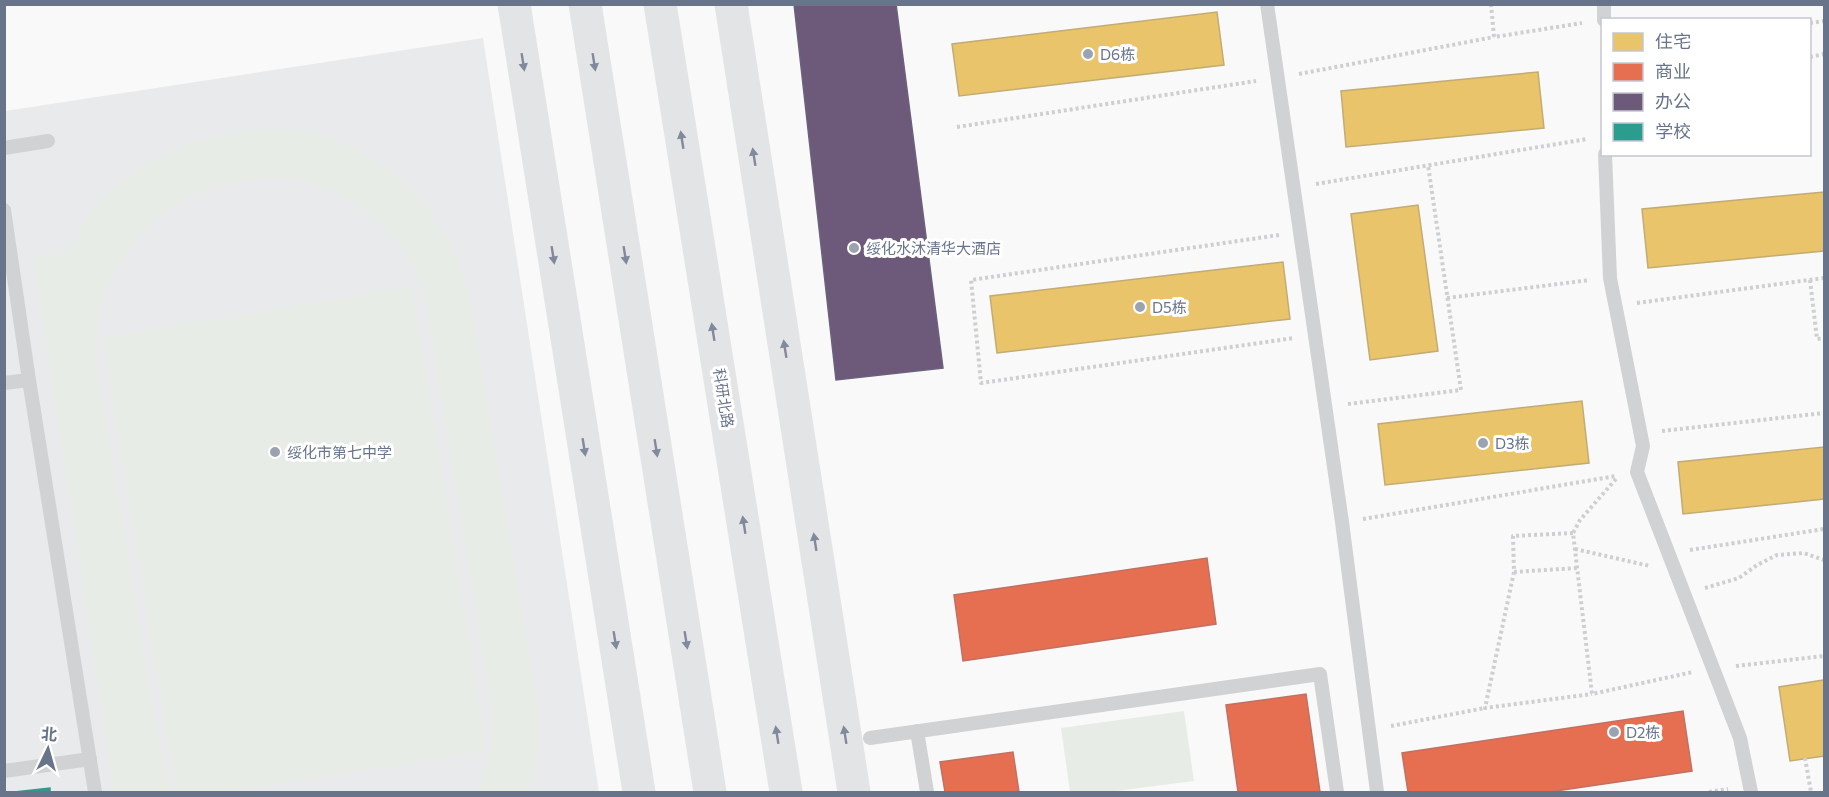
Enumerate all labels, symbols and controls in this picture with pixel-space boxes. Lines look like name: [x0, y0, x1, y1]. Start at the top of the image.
legend: [1601, 18, 1811, 156]
text: 住宅: [1655, 30, 1691, 52]
place label: D6栋: [1100, 45, 1135, 63]
marker: D6栋: [1081, 47, 1095, 61]
one-way arrow: [519, 53, 528, 72]
one-way arrow: [590, 53, 599, 72]
text: 商业: [1655, 60, 1691, 82]
text: 办公: [1655, 90, 1691, 112]
text: 学校: [1655, 120, 1691, 142]
one-way arrow: [677, 130, 686, 149]
one-way arrow: [750, 147, 759, 166]
place label: 绥化水沐清华大酒店: [866, 239, 1001, 257]
marker: 绥化水沐清华大酒店: [847, 241, 861, 255]
one-way arrow: [549, 245, 558, 264]
one-way arrow: [621, 245, 630, 264]
place label: D5栋: [1152, 298, 1187, 316]
marker: D5栋: [1133, 300, 1147, 314]
one-way arrow: [709, 323, 718, 342]
one-way arrow: [780, 340, 789, 359]
street label: 科研北路: [710, 367, 738, 429]
place label: D3栋: [1495, 434, 1530, 452]
marker: D3栋: [1476, 436, 1490, 450]
one-way arrow: [580, 438, 589, 457]
one-way arrow: [652, 438, 661, 457]
place label: 绥化市第七中学: [287, 443, 392, 461]
marker: 绥化市第七中学: [268, 445, 282, 459]
one-way arrow: [740, 515, 749, 534]
one-way arrow: [810, 532, 819, 551]
one-way arrow: [610, 631, 619, 650]
one-way arrow: [682, 631, 691, 650]
north arrow: [18, 719, 78, 779]
text: 北: [41, 723, 58, 744]
place label: D2栋: [1626, 723, 1660, 741]
one-way arrow: [773, 725, 782, 744]
one-way arrow: [840, 725, 849, 744]
marker: D2栋: [1607, 725, 1621, 739]

